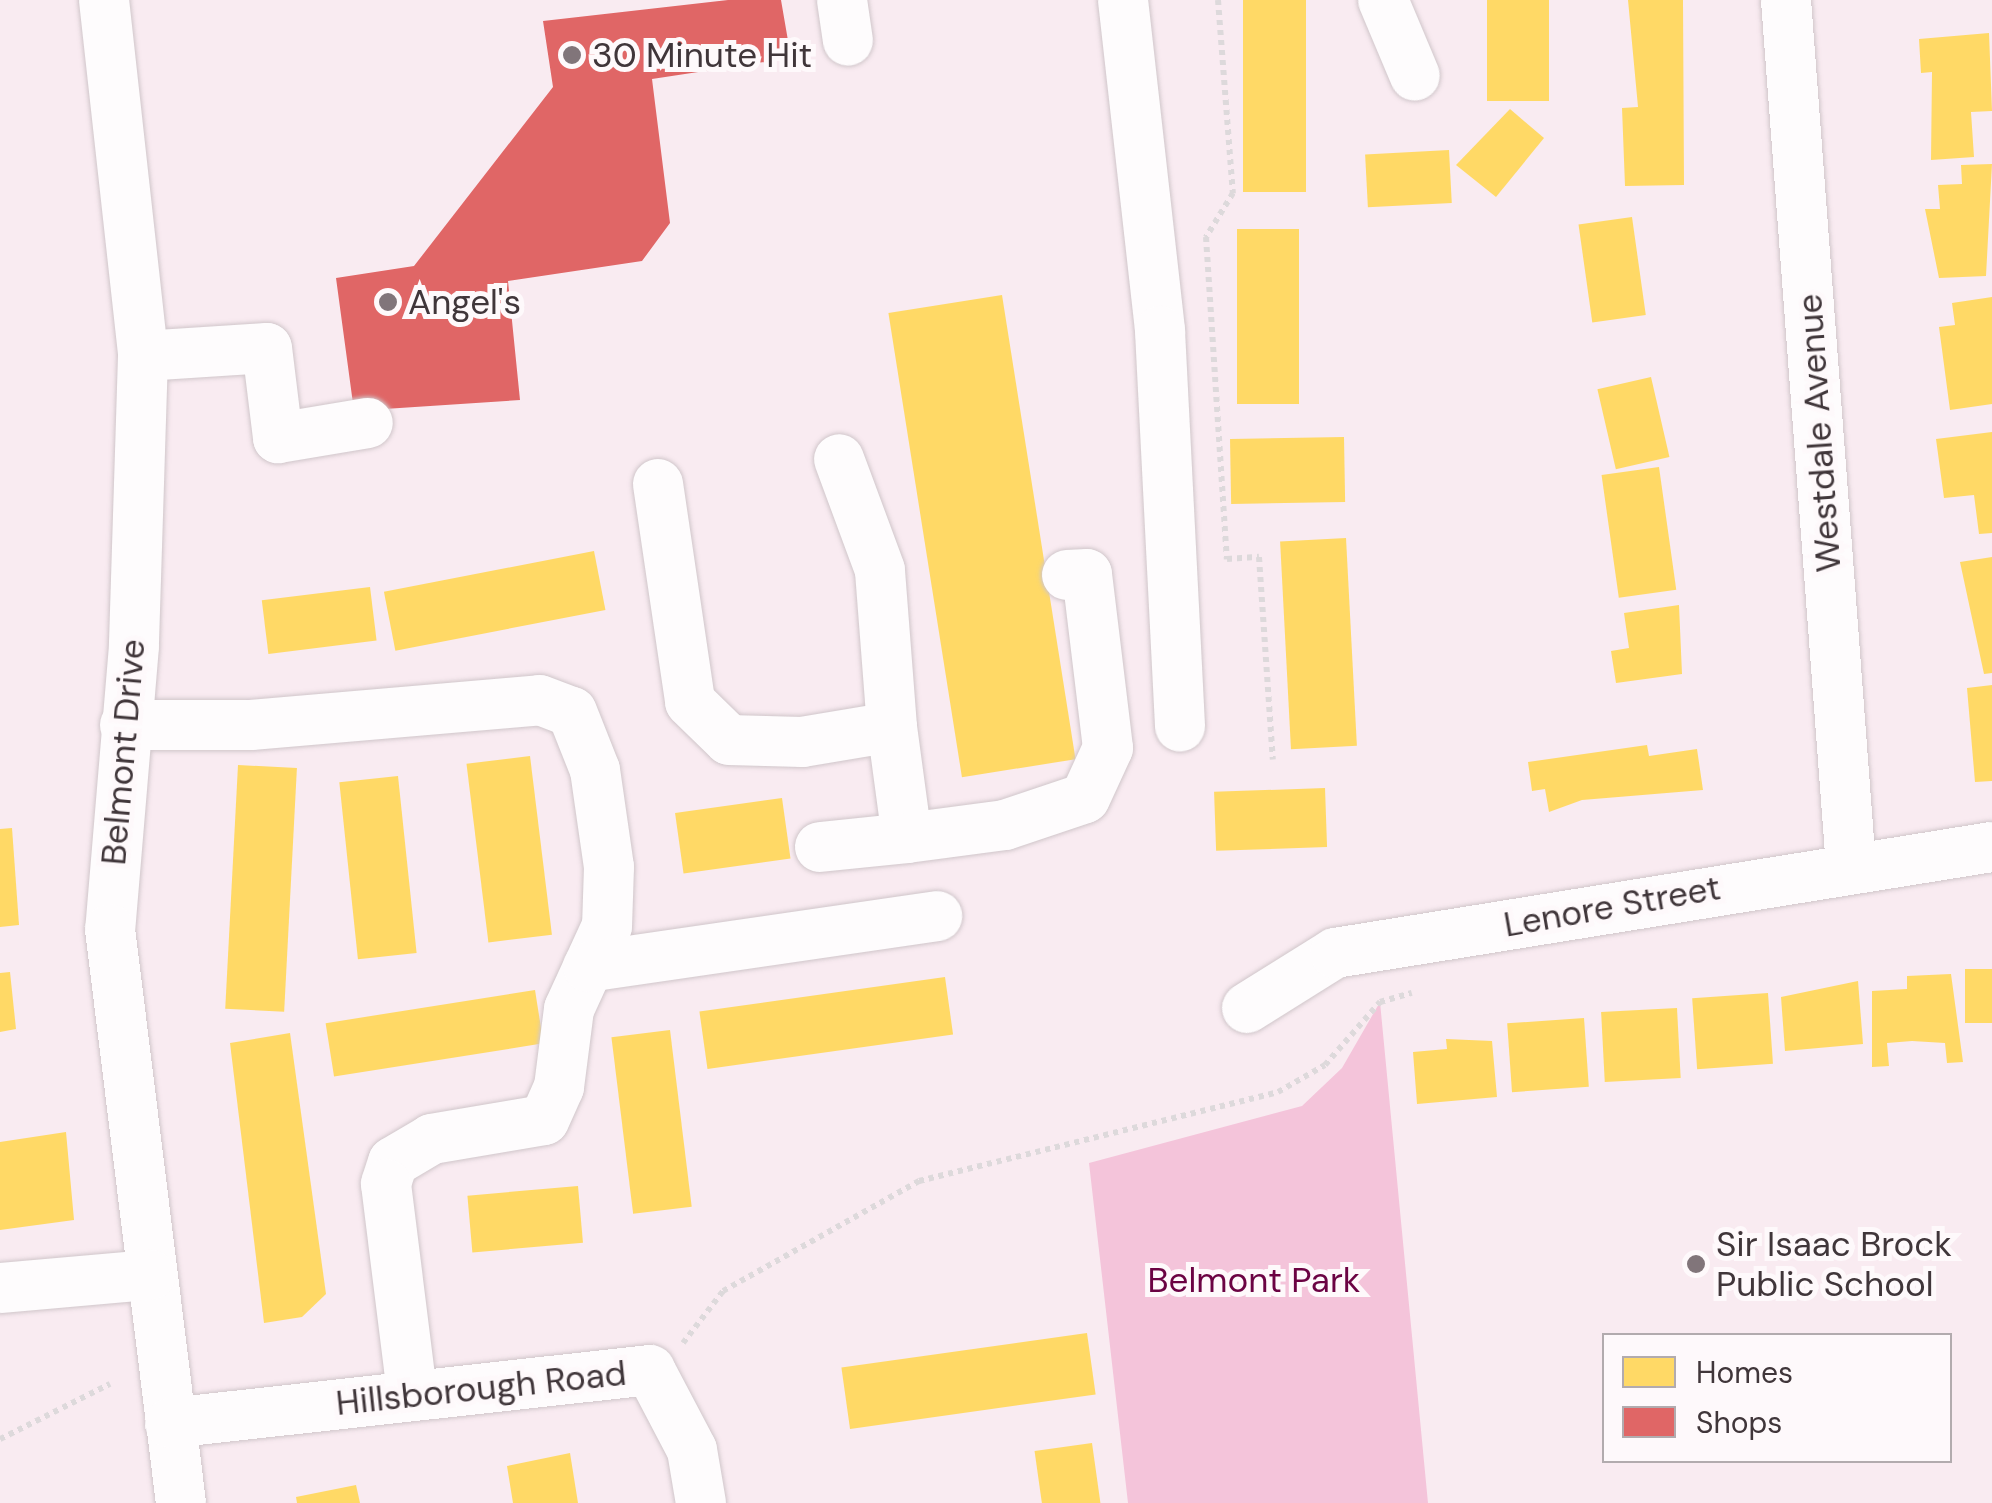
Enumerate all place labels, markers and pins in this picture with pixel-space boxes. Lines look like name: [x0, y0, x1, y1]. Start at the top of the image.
place label: 30 Minute Hit: [592, 34, 812, 76]
marker: 30 Minute Hit: [561, 44, 583, 66]
place label: Angel's: [408, 281, 521, 323]
marker: Angel's: [377, 291, 399, 313]
place label: Sir Isaac Brock Public School: [1716, 1223, 1952, 1305]
marker: Sir Isaac Brock Public School: [1685, 1253, 1707, 1275]

